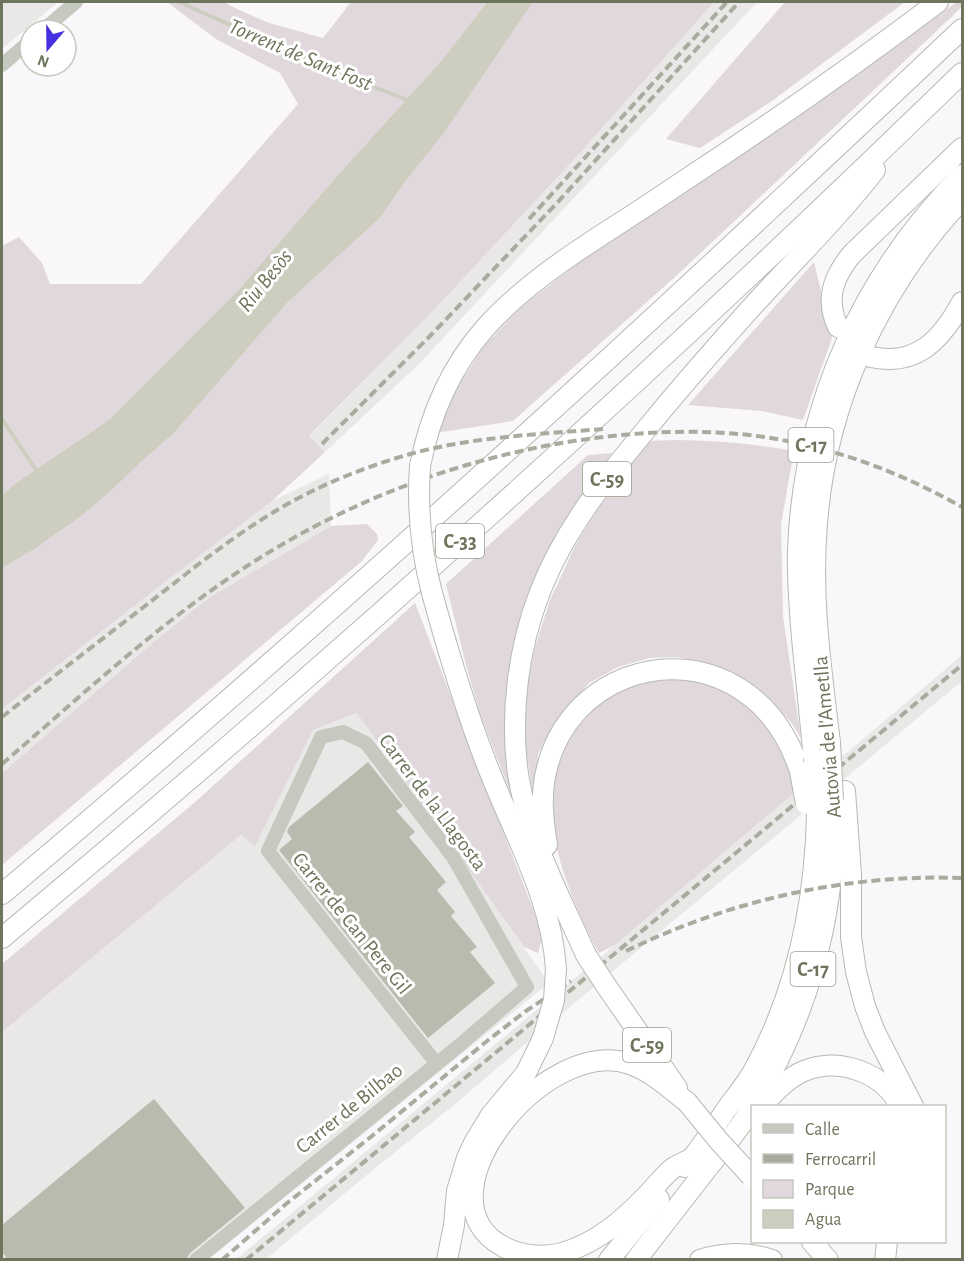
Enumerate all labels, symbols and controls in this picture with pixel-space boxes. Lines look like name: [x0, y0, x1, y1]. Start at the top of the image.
water label: Torrent de Sant Fost: [225, 15, 376, 95]
north arrow: [18, 18, 78, 78]
text: N: [35, 52, 51, 71]
water label: Riu Besòs: [233, 246, 296, 316]
road number: C-17: [788, 428, 834, 462]
road number: C-59: [583, 462, 631, 496]
road number: C-33: [436, 524, 484, 558]
street label: Autovia de l'Ametlla: [810, 655, 845, 819]
street label: Carrer de la Llagosta: [375, 730, 491, 875]
street label: Carrer de Can Pere Gil: [288, 849, 415, 998]
road number: C-17: [790, 952, 836, 986]
road number: C-59: [623, 1028, 671, 1062]
street label: Carrer de Bilbao: [292, 1059, 407, 1158]
legend: [751, 1105, 946, 1243]
text: Calle: [805, 1121, 840, 1139]
text: Ferrocarril: [805, 1151, 876, 1169]
text: Parque: [805, 1181, 854, 1199]
text: Agua: [805, 1211, 842, 1229]

